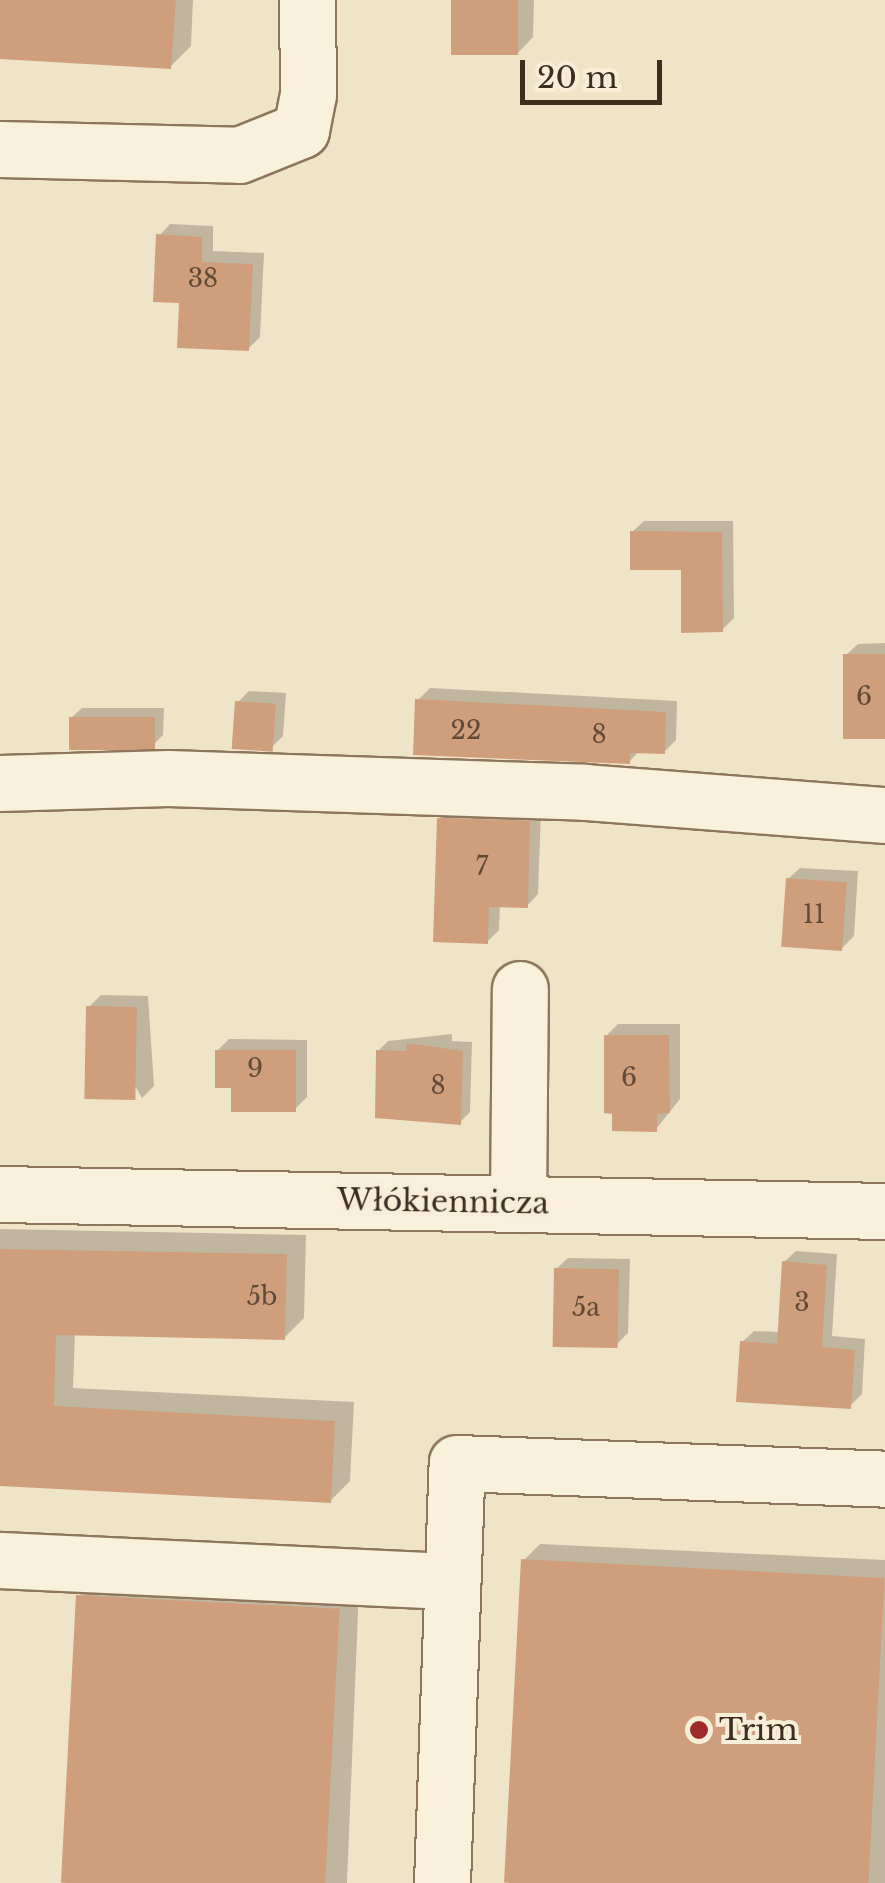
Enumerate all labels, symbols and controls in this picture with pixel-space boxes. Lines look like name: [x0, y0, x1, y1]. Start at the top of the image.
scale bar: [525, 40, 668, 102]
text: 20 m: [537, 59, 618, 96]
house number: 38: [188, 264, 218, 294]
house number: 6: [856, 682, 872, 712]
house number: 22: [451, 716, 481, 746]
house number: 8: [591, 720, 607, 750]
house number: 7: [476, 852, 488, 882]
house number: 11: [803, 900, 825, 930]
house number: 9: [247, 1054, 263, 1084]
house number: 6: [621, 1063, 637, 1093]
house number: 8: [430, 1071, 446, 1101]
street label: Włókiennicza: [337, 1182, 549, 1222]
house number: 5b: [247, 1282, 277, 1312]
house number: 3: [794, 1288, 810, 1318]
house number: 5a: [572, 1293, 600, 1323]
place label: Trim: [719, 1712, 798, 1748]
marker: Trim: [688, 1719, 710, 1741]

